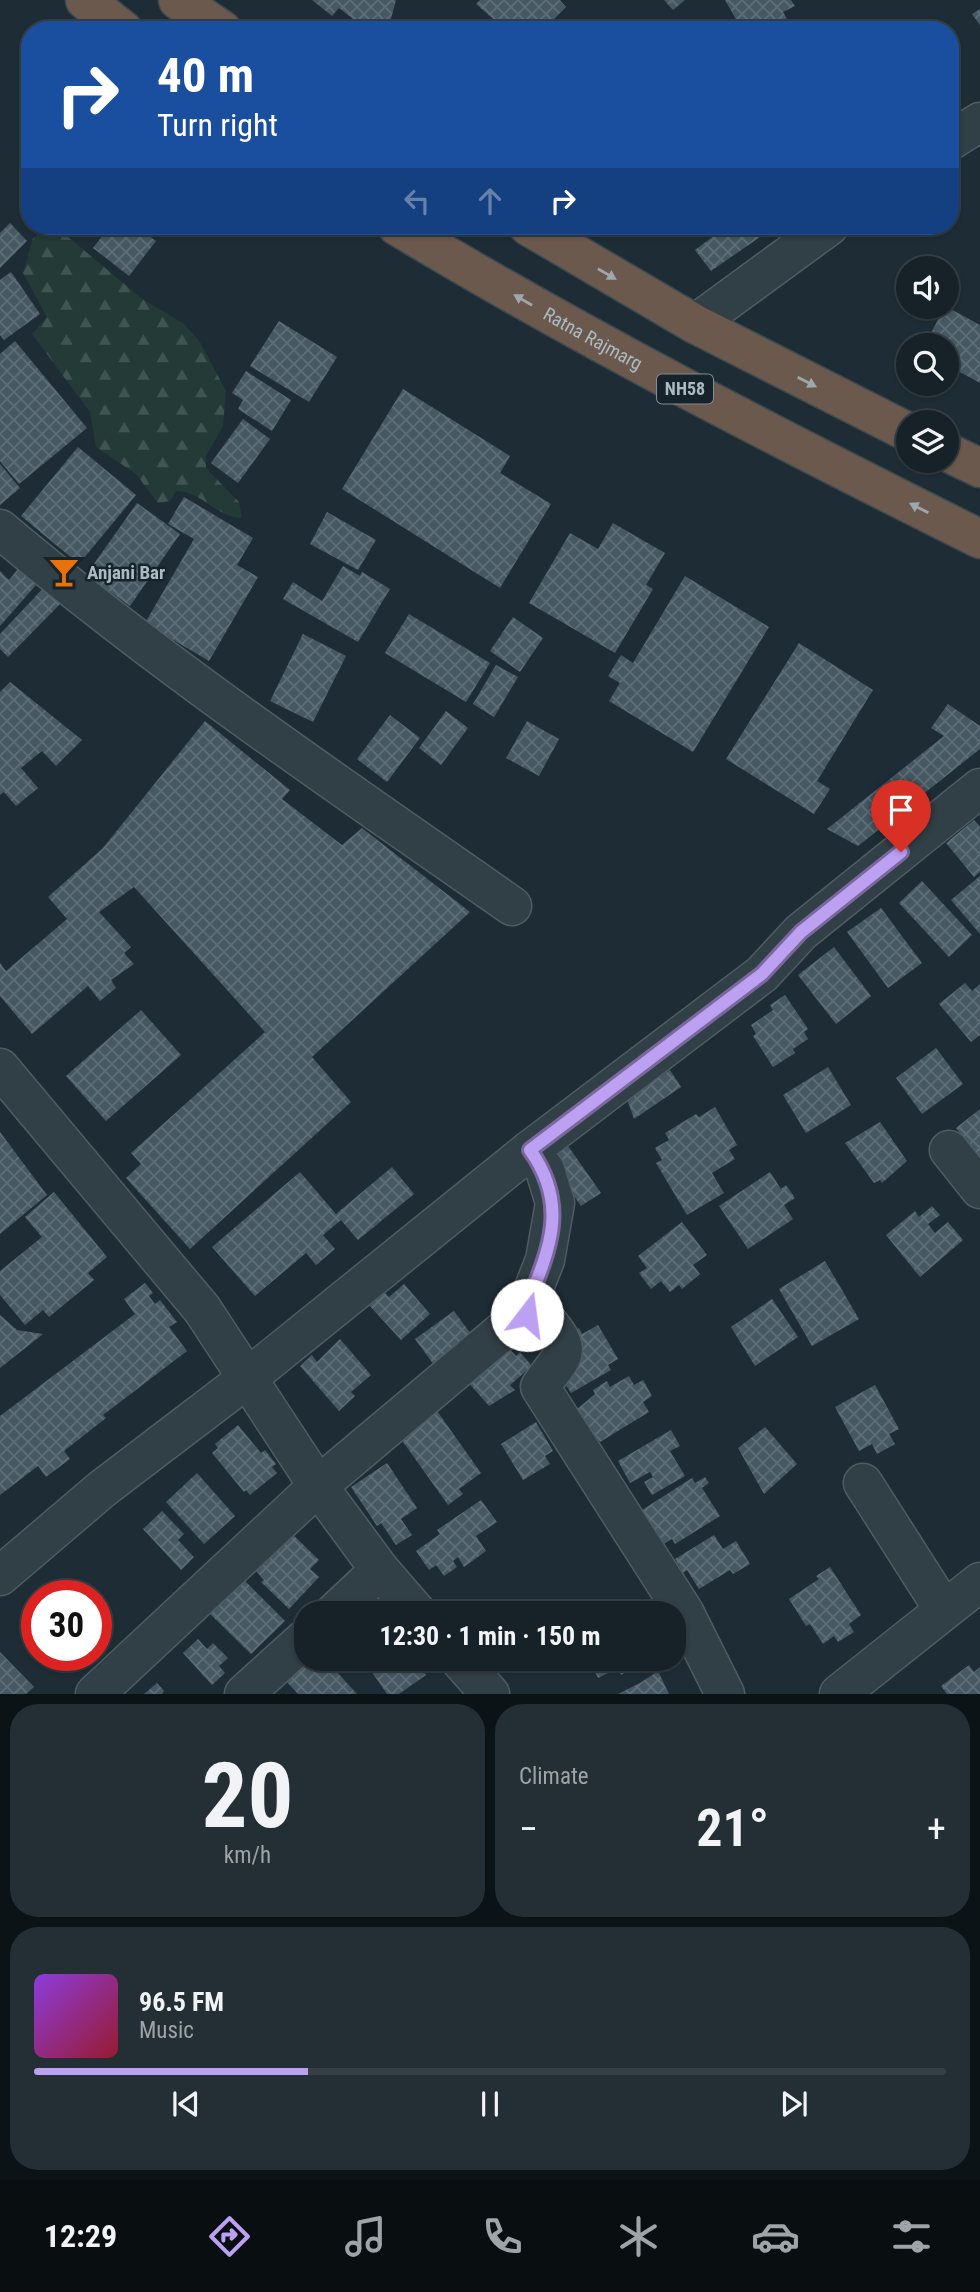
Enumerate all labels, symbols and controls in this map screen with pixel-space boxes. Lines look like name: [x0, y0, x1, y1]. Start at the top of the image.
text: 40 m: [157, 47, 254, 104]
icon: right: [42, 49, 133, 140]
text: Turn right: [157, 106, 278, 144]
icon: left: [398, 182, 436, 220]
icon: ahead: [471, 182, 509, 220]
icon: right: [544, 182, 582, 220]
map controls: [896, 256, 959, 473]
button: sound: [896, 256, 959, 319]
one-way arrow: [597, 268, 617, 280]
one-way arrow: [513, 294, 532, 306]
street label: Ratna Rajmarg: [539, 302, 646, 375]
button: search: [896, 333, 959, 396]
road number: NH58: [657, 374, 713, 404]
one-way arrow: [797, 376, 817, 387]
button: layers: [896, 410, 959, 473]
one-way arrow: [909, 503, 929, 514]
bar icon: Anjani Bar: [47, 555, 81, 589]
place label: Anjani Bar: [87, 561, 165, 584]
pin: [871, 780, 931, 852]
icon: arrive: [882, 791, 920, 829]
position arrow: [490, 1278, 564, 1352]
speed limit sign: 30: [21, 1580, 112, 1671]
text: 12:30 · 1 min · 150 m: [380, 1621, 600, 1651]
text: 20: [202, 1743, 293, 1849]
text: Climate: [519, 1763, 589, 1790]
text: 21°: [696, 1798, 769, 1859]
text: −: [519, 1807, 538, 1851]
text: +: [927, 1807, 946, 1851]
text: km/h: [224, 1842, 271, 1869]
text: 96.5 FM: [139, 1987, 224, 2017]
text: Music: [139, 2017, 194, 2044]
icon: previous: [167, 2085, 205, 2123]
icon: pause: [471, 2085, 509, 2123]
icon: next: [775, 2085, 813, 2123]
icon: directions: [205, 2212, 254, 2261]
icon: music: [341, 2212, 390, 2261]
icon: phone: [478, 2212, 527, 2261]
icon: climate: [614, 2212, 663, 2261]
icon: car: [751, 2212, 800, 2261]
icon: filters: [887, 2212, 936, 2261]
text: 12:29: [44, 2217, 117, 2255]

